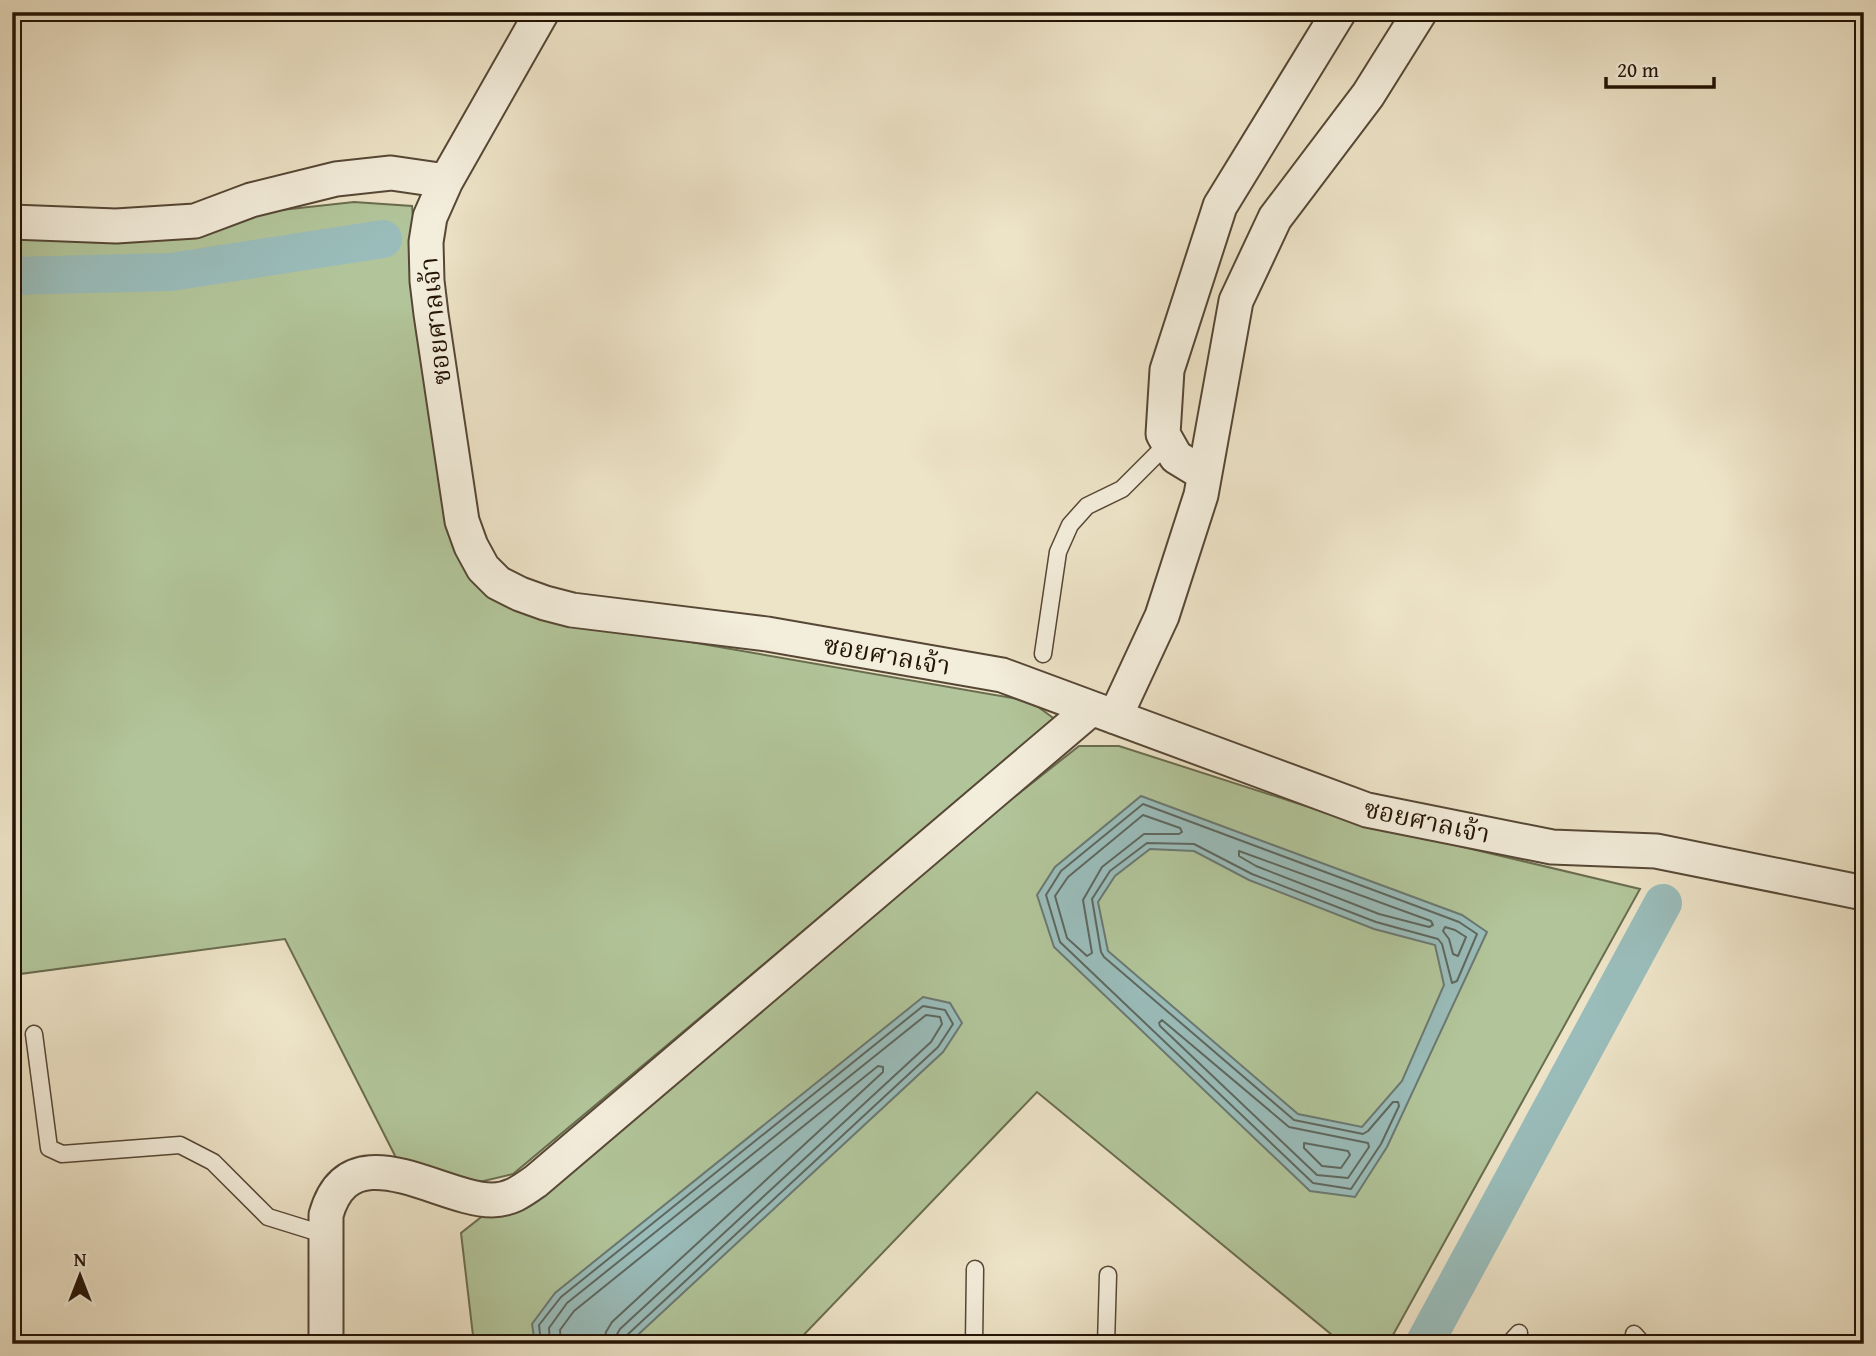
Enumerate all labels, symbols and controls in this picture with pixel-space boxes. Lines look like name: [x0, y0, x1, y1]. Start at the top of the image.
scale bar: [1606, 46, 1715, 90]
text: 20 m: [1617, 54, 1659, 85]
street label: ซอยศาลเจ้า: [408, 255, 461, 387]
street label: ซอยศาลเจ้า: [821, 624, 954, 685]
street label: ซอยศาลเจ้า: [1360, 788, 1494, 853]
north arrow: [46, 1240, 116, 1310]
text: N: [74, 1245, 87, 1273]

